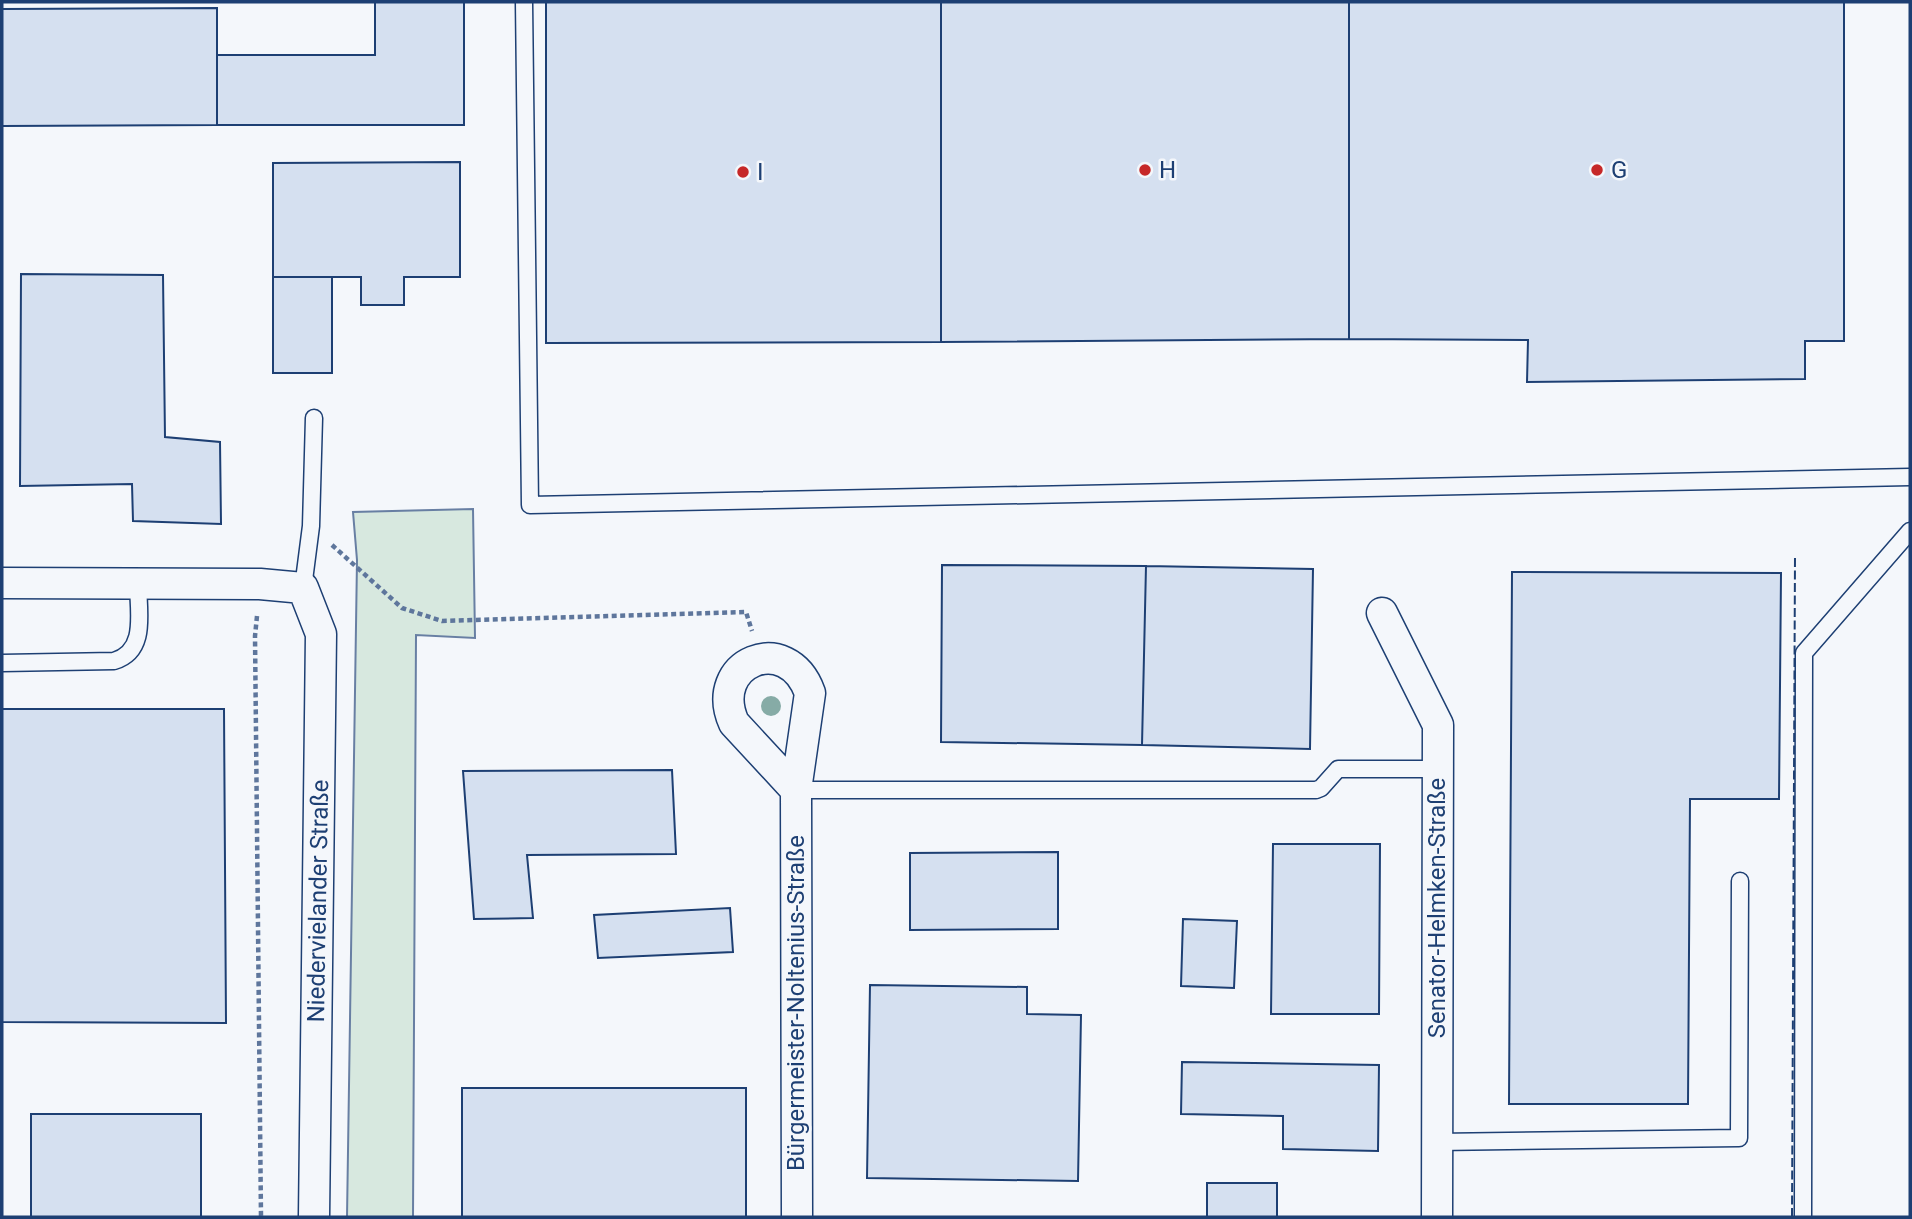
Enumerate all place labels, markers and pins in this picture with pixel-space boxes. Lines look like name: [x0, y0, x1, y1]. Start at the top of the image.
place label: H: [1159, 156, 1176, 184]
place label: G: [1611, 156, 1627, 184]
place label: I: [757, 158, 764, 186]
marker: H: [1137, 162, 1153, 178]
marker: G: [1589, 162, 1605, 178]
marker: I: [735, 164, 751, 180]

